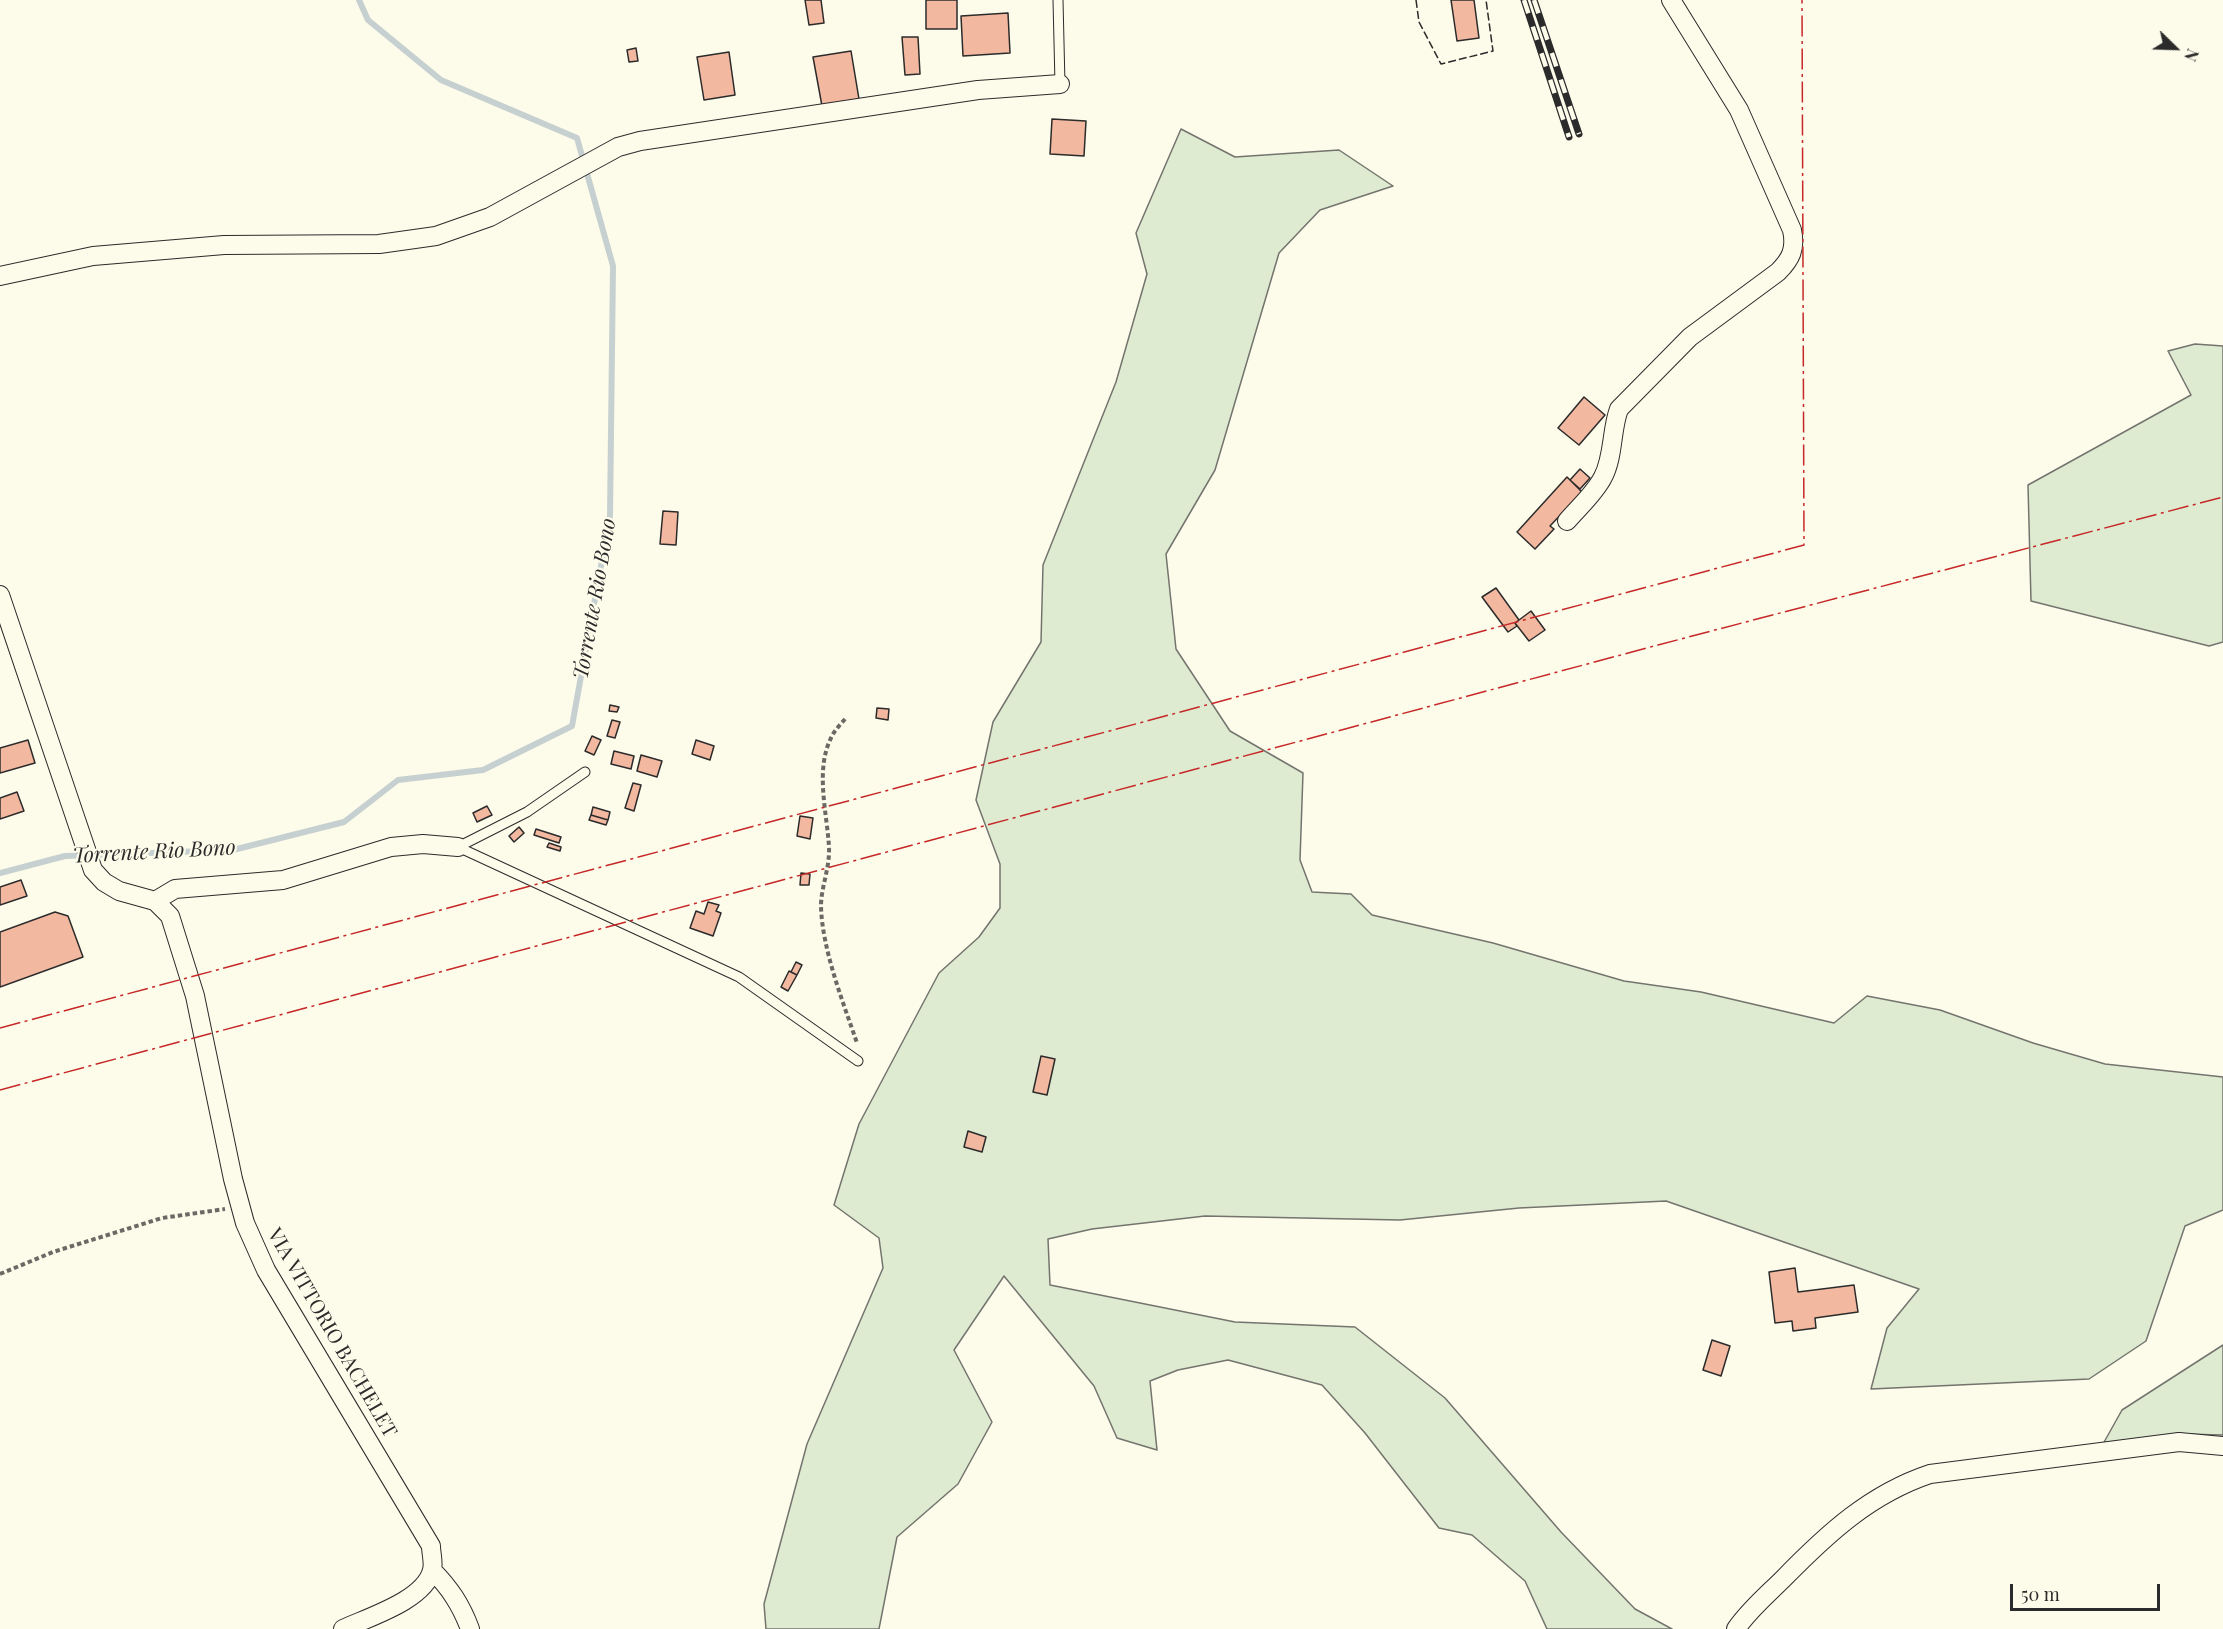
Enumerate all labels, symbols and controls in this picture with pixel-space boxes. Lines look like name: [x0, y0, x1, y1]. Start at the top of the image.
north arrow: [2145, 18, 2205, 78]
text: N: [2180, 46, 2204, 65]
water label: Torrente Rio Bono: [568, 516, 622, 682]
water label: Torrente Rio Bono: [72, 835, 236, 869]
street label: VIA VITTORIO BACHELET: [262, 1224, 402, 1442]
scale bar: [2013, 1572, 2163, 1610]
text: 50 m: [2021, 1582, 2060, 1606]

